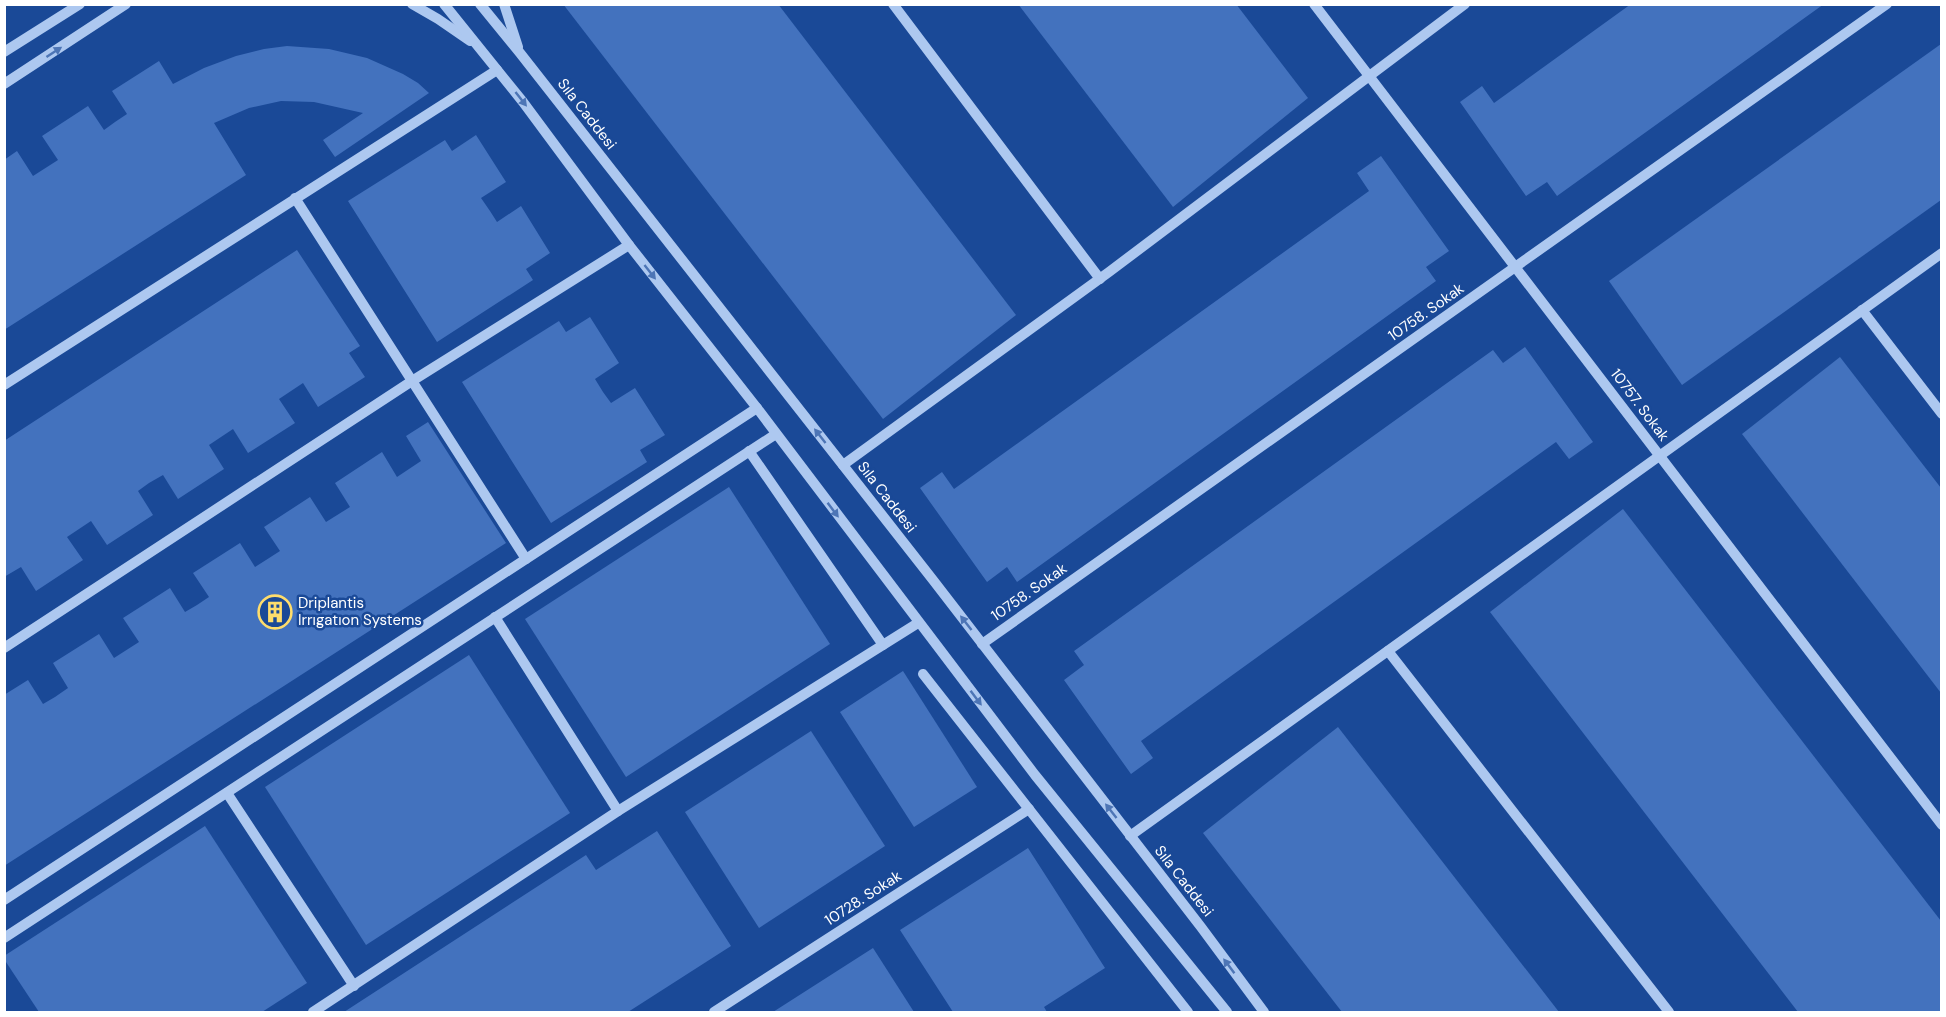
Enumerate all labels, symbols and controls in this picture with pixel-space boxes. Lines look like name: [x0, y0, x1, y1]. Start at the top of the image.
one-way arrow: [45, 46, 62, 57]
street label: Sıla Caddesi: [553, 74, 621, 154]
one-way arrow: [514, 91, 527, 107]
one-way arrow: [644, 264, 657, 280]
street label: 10758. Sokak: [1384, 278, 1468, 346]
street label: 10757. Sokak: [1606, 365, 1674, 446]
one-way arrow: [815, 429, 827, 444]
street label: Sıla Caddesi: [853, 457, 921, 537]
one-way arrow: [827, 501, 839, 517]
street label: 10758. Sokak: [987, 558, 1071, 626]
place label: Driplantis Irrıgatıon Systems: [298, 593, 422, 630]
building icon: Driplantis Irrıgatıon Systems: [257, 594, 293, 630]
one-way arrow: [960, 616, 972, 632]
one-way arrow: [970, 691, 982, 706]
one-way arrow: [1105, 803, 1117, 818]
street label: Sıla Caddesi: [1150, 841, 1218, 921]
street label: 10728. Sokak: [821, 866, 906, 930]
one-way arrow: [1224, 958, 1236, 973]

